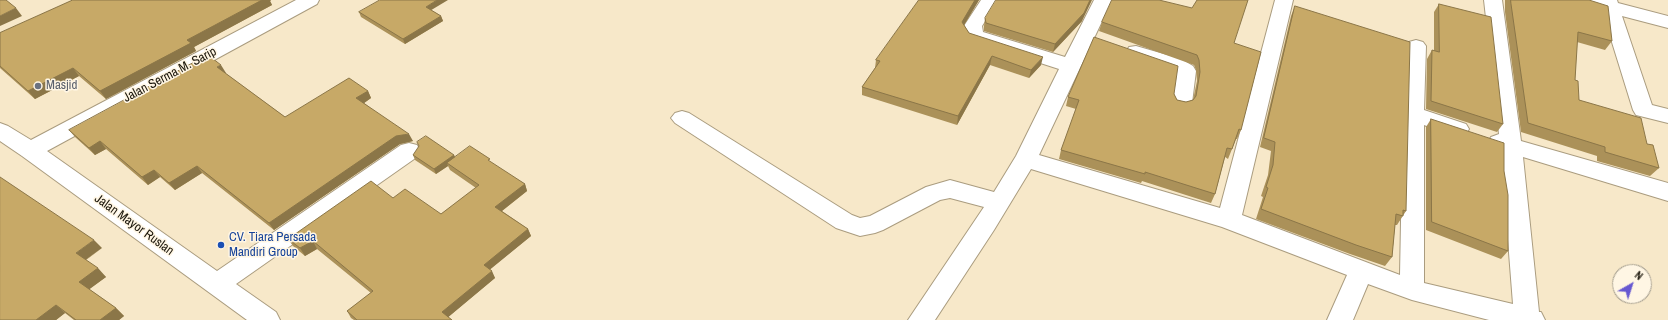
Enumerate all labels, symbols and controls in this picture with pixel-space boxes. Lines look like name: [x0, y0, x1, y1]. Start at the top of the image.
street label: Jalan Serma M. Sarip: [121, 44, 219, 106]
place label: Masjid: [46, 78, 77, 94]
marker: Masjid: [33, 81, 43, 91]
street label: Jalan Mayor Ruslan: [91, 191, 177, 259]
place label: CV. Tiara Persada Mandiri Group: [229, 230, 316, 261]
marker: CV. Tiara Persada Mandiri Group: [216, 240, 226, 250]
north arrow: [1612, 264, 1652, 304]
text: N: [1632, 268, 1646, 283]

